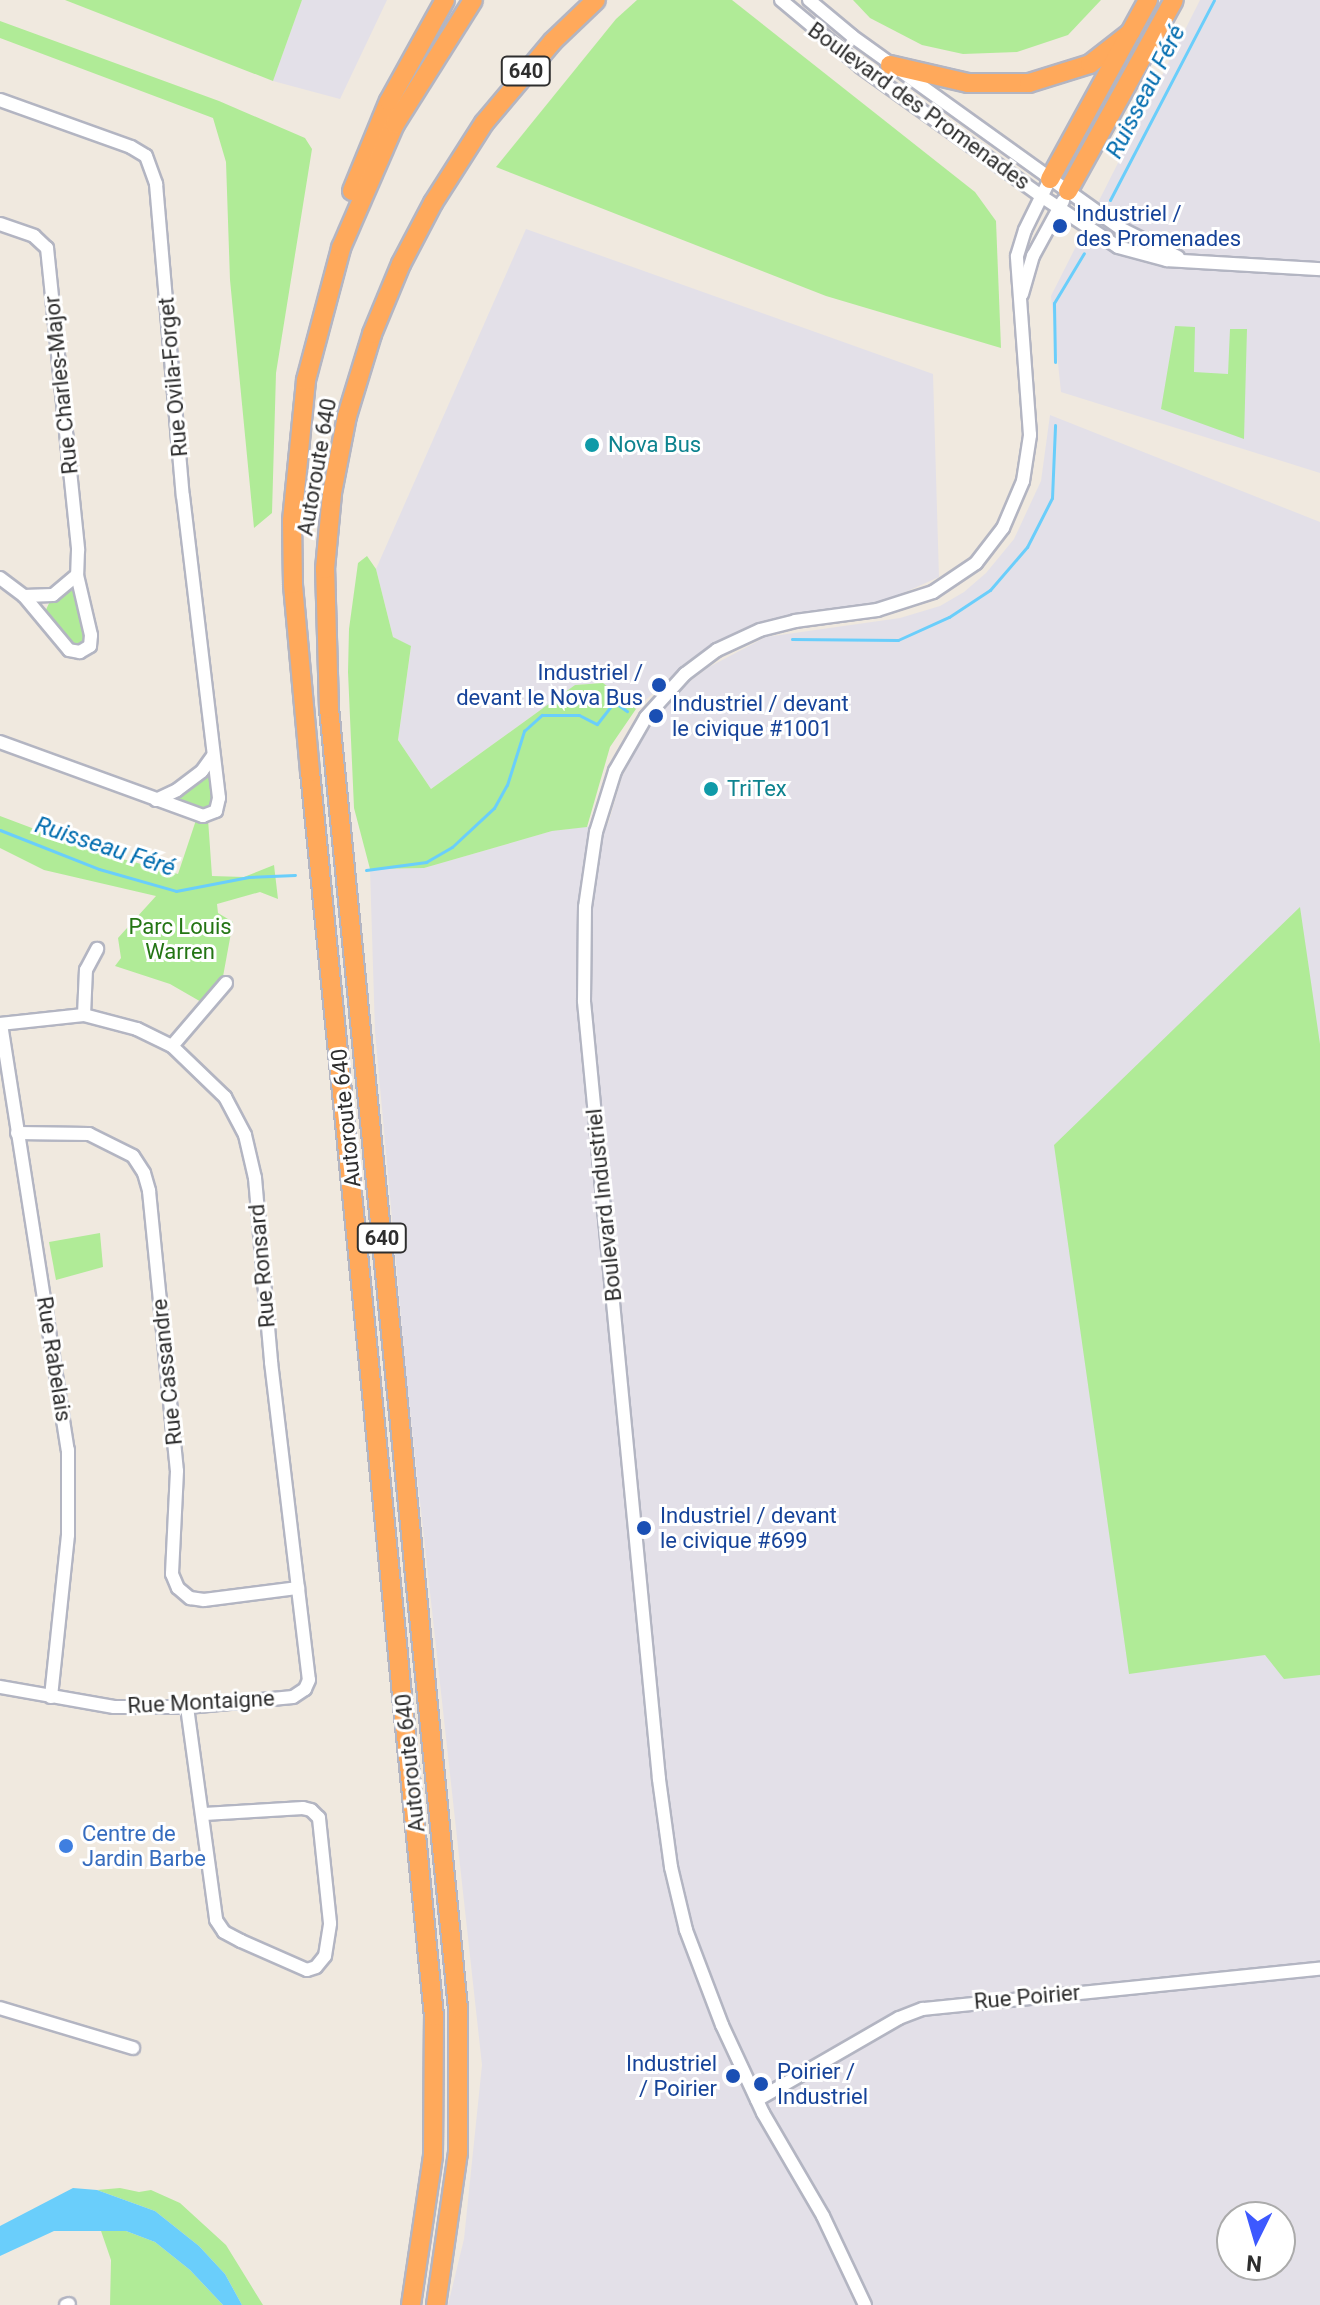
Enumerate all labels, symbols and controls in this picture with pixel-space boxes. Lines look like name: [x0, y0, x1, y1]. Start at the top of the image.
street label: Boulevard des Promenades: [803, 17, 1035, 195]
water label: Ruisseau Féré: [1100, 21, 1192, 163]
road number: 640: [500, 55, 552, 87]
place label: Industriel / des Promenades: [1076, 200, 1241, 252]
marker: Industriel / des Promenades: [1051, 217, 1069, 235]
street label: Rue Charles-Major: [38, 294, 84, 476]
street label: Rue Ovila-Forget: [153, 296, 193, 458]
street label: Autoroute 640: [292, 396, 342, 538]
place label: Nova Bus: [608, 432, 701, 458]
marker: Nova Bus: [583, 436, 601, 454]
place label: Industriel / devant le Nova Bus: [456, 659, 643, 710]
marker: Industriel / devant le Nova Bus: [650, 676, 668, 694]
place label: Industriel / devant le civique #1001: [672, 690, 849, 742]
marker: Industriel / devant le civique #1001: [647, 707, 665, 725]
place label: TriTex: [727, 776, 787, 802]
marker: TriTex: [702, 780, 720, 798]
water label: Ruisseau Féré: [31, 811, 179, 883]
park label: Parc Louis Warren: [128, 913, 232, 964]
street label: Autoroute 640: [326, 1047, 366, 1189]
street label: Boulevard Industriel: [581, 1107, 627, 1303]
street label: Rue Ronsard: [243, 1203, 281, 1329]
road number: 640: [356, 1222, 408, 1254]
street label: Rue Rabelais: [31, 1295, 77, 1423]
street label: Rue Cassandre: [146, 1297, 188, 1447]
place label: Industriel / devant le civique #699: [660, 1502, 837, 1554]
marker: Industriel / devant le civique #699: [635, 1519, 653, 1537]
street label: Rue Montaigne: [127, 1685, 275, 1719]
street label: Autoroute 640: [390, 1692, 430, 1834]
place label: Centre de Jardin Barbe: [82, 1820, 206, 1872]
marker: Centre de Jardin Barbe: [57, 1837, 75, 1855]
street label: Rue Poirier: [973, 1979, 1081, 2015]
place label: Industriel / Poirier: [626, 2050, 717, 2102]
place label: Poirier / Industriel: [777, 2058, 868, 2110]
marker: Industriel / Poirier: [724, 2067, 742, 2085]
marker: Poirier / Industriel: [752, 2075, 770, 2093]
north arrow: [1216, 2201, 1296, 2281]
text: N: [1245, 2250, 1263, 2277]

